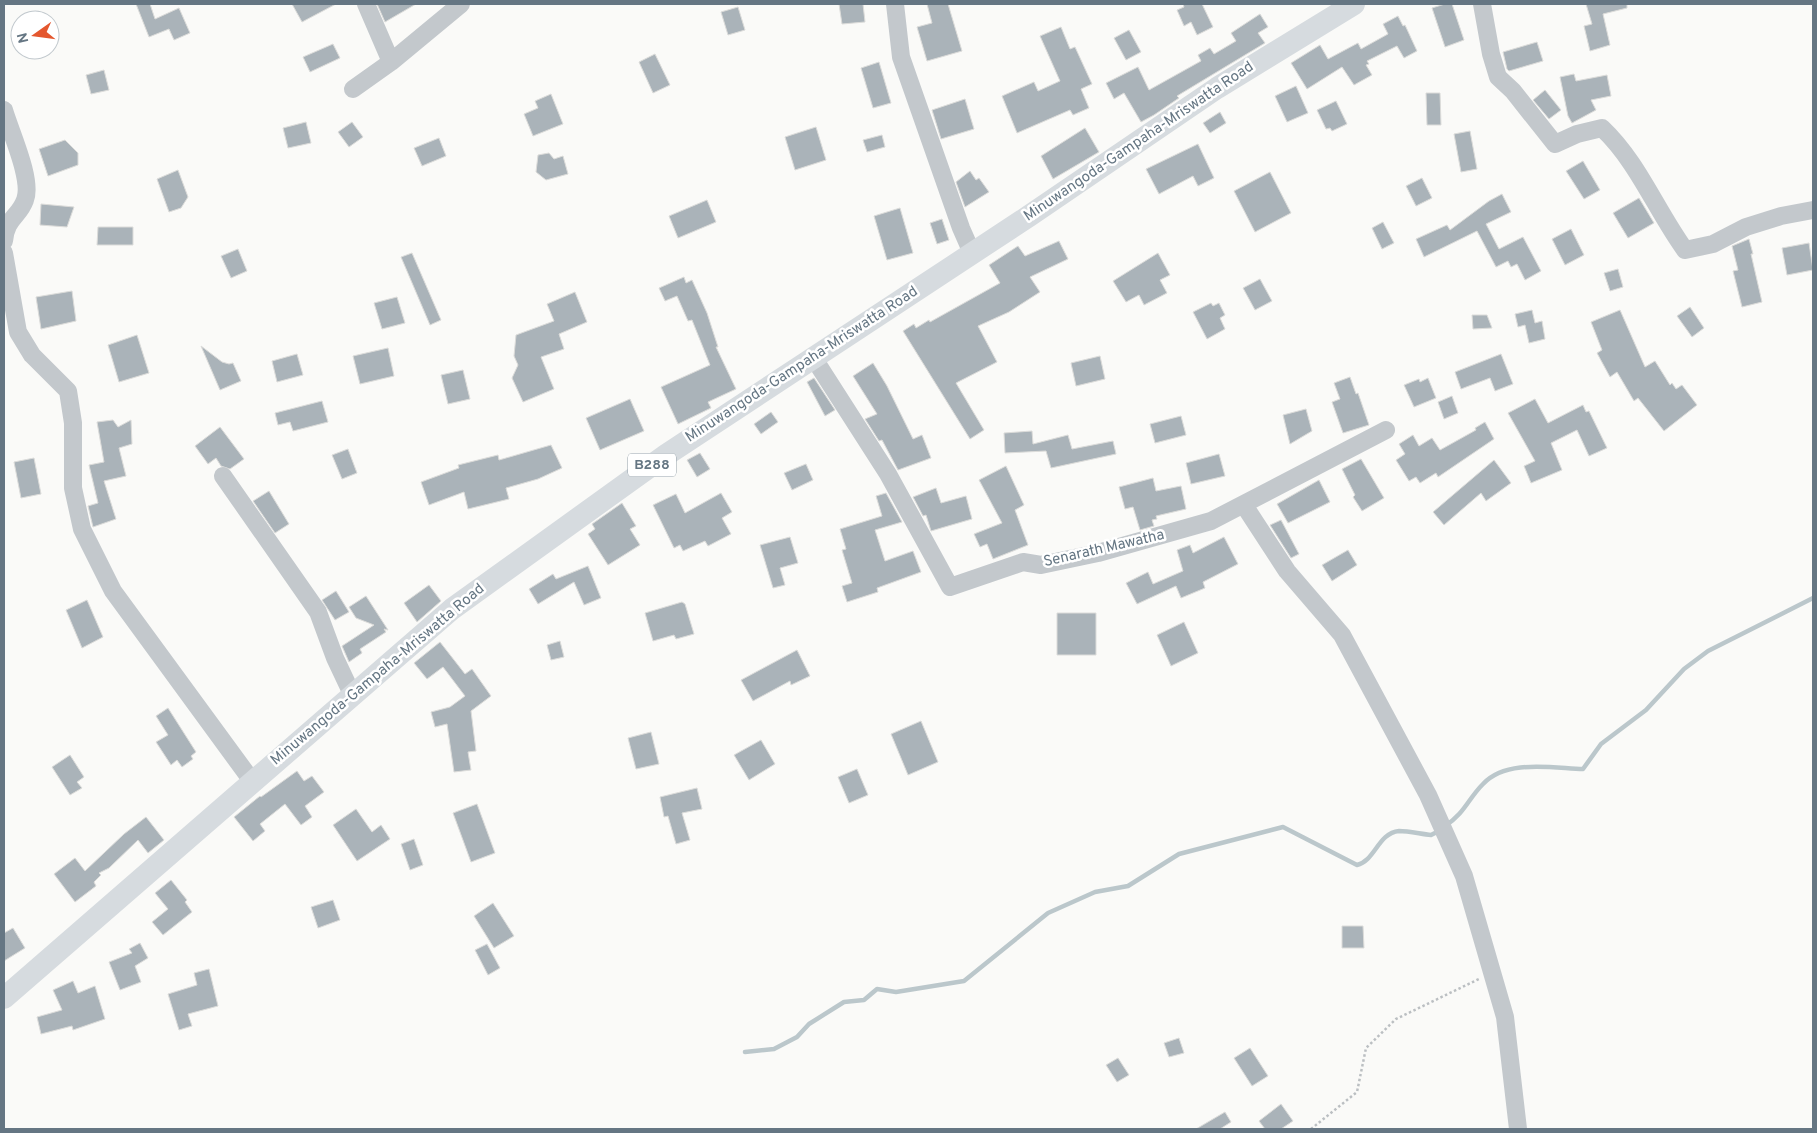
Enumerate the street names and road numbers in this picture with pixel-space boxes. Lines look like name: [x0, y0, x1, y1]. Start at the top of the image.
street label: Minuwangoda-Gampaha-Mriswatta Road: [1020, 58, 1258, 226]
street label: Minuwangoda-Gampaha-Mriswatta Road: [682, 283, 922, 447]
road number: B288: [628, 454, 676, 476]
street label: Senarath Mawatha: [1042, 526, 1166, 572]
street label: Minuwangoda-Gampaha-Mriswatta Road: [267, 580, 489, 770]

